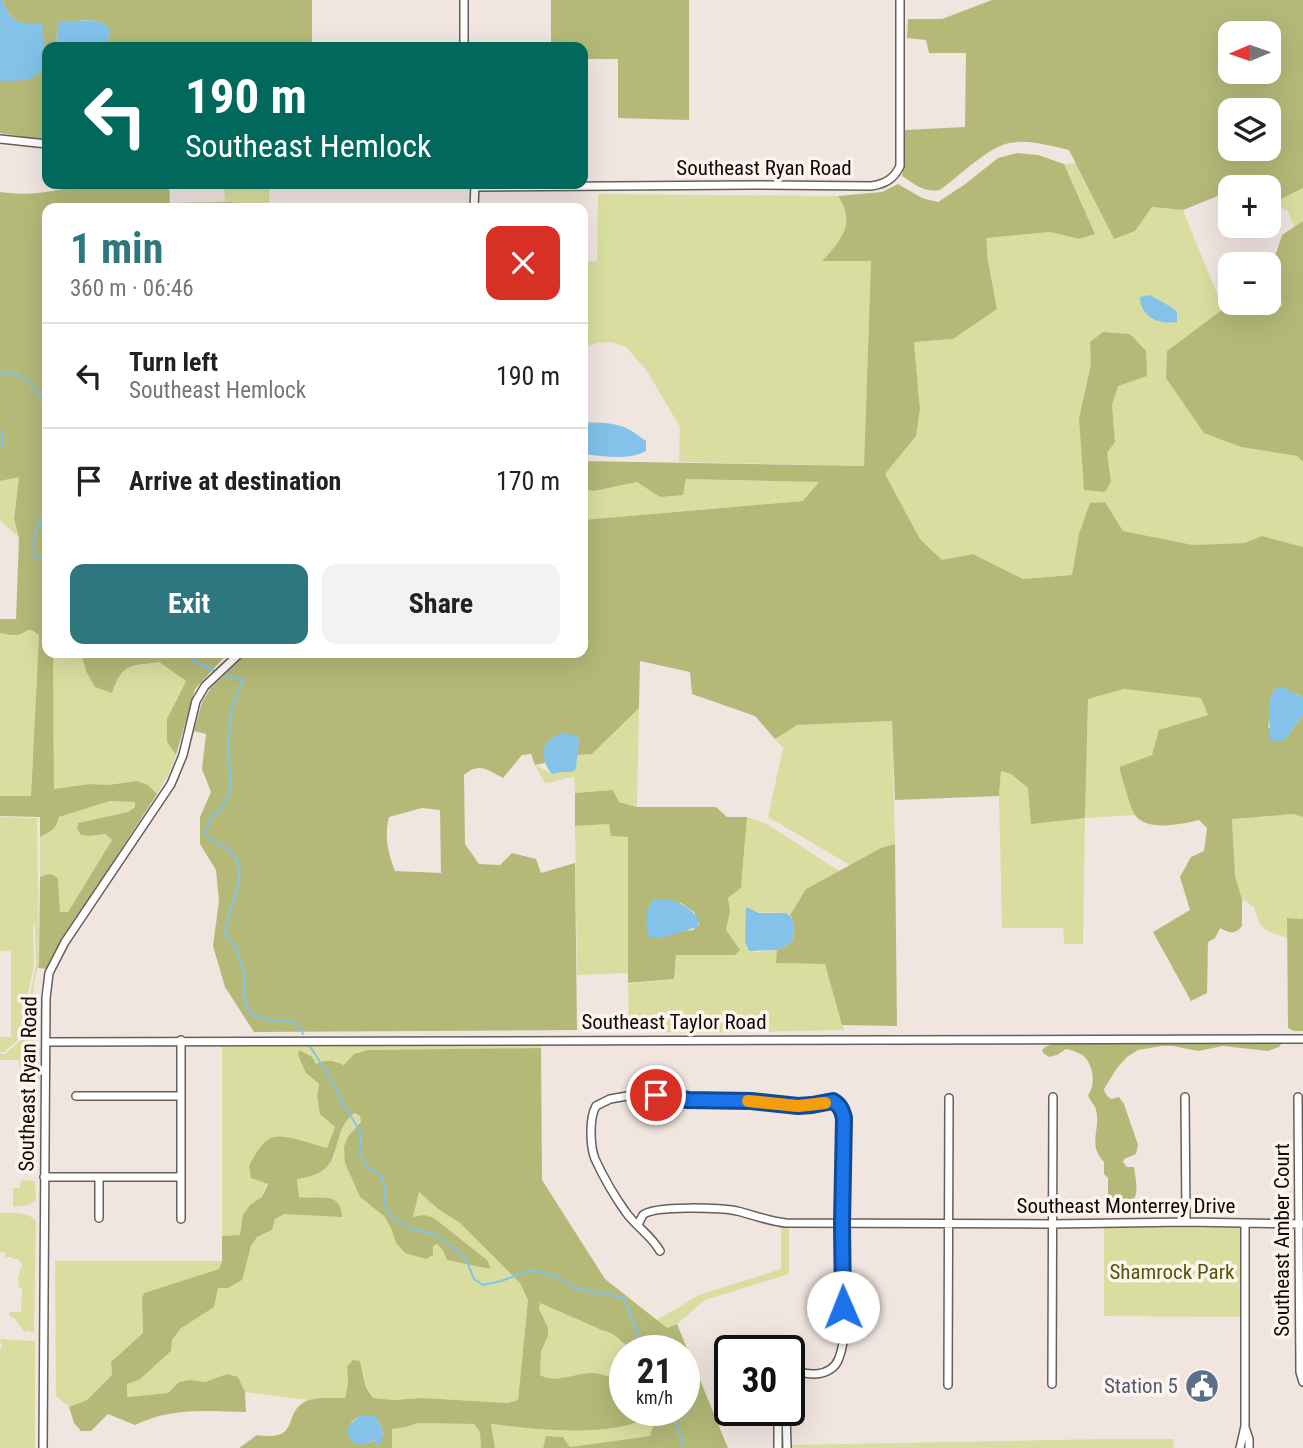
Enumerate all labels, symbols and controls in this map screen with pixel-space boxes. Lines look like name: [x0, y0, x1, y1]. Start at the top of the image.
north arrow: [1218, 21, 1281, 84]
map controls: [1218, 21, 1281, 315]
text: 190 m: [185, 68, 307, 125]
icon: left: [70, 70, 161, 161]
button: layers: [1218, 98, 1281, 161]
text: Southeast Hemlock: [185, 127, 431, 165]
street label: Southeast Ryan Road: [676, 156, 852, 180]
button: +: [1218, 175, 1281, 238]
text: 1 min: [70, 224, 163, 273]
button: close: [486, 226, 560, 300]
button: −: [1218, 252, 1281, 315]
text: 360 m · 06:46: [70, 275, 194, 302]
text: Turn left: [129, 347, 218, 377]
icon: left: [70, 357, 108, 395]
text: 190 m: [496, 361, 560, 391]
text: Southeast Hemlock: [129, 377, 306, 404]
icon: arrive: [70, 462, 108, 500]
text: Arrive at destination: [129, 466, 341, 496]
text: 170 m: [496, 466, 560, 496]
button: Exit: [70, 564, 308, 644]
button: Share: [322, 564, 560, 644]
street label: Southeast Ryan Road: [14, 996, 42, 1172]
street label: Southeast Taylor Road: [581, 1010, 767, 1034]
pin: [626, 1065, 686, 1125]
icon: arrive: [637, 1076, 675, 1114]
street label: Southeast Amber Court: [1270, 1143, 1294, 1337]
street label: Southeast Monterrey Drive: [1017, 1194, 1236, 1218]
park label: Shamrock Park: [1109, 1260, 1235, 1284]
position arrow: [806, 1270, 880, 1344]
speed limit sign: 30: [714, 1335, 805, 1426]
text: 21: [637, 1351, 672, 1392]
public building icon: Station 5: [1183, 1367, 1221, 1405]
place label: Station 5: [1104, 1374, 1178, 1398]
text: km/h: [636, 1387, 673, 1408]

